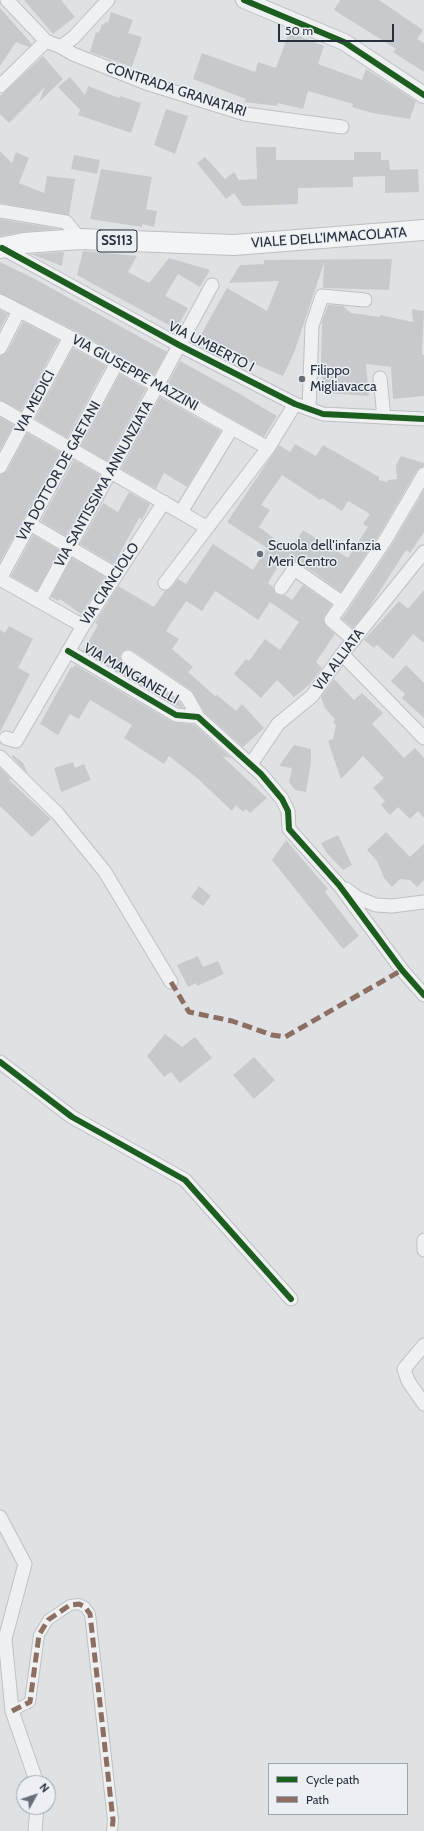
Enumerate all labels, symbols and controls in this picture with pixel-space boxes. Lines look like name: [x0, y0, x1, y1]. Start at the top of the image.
scale bar: [280, 16, 396, 42]
text: 50 m: [285, 23, 313, 38]
street label: CONTRADA GRANATARI: [104, 59, 248, 121]
street label: VIALE DELL'IMMACOLATA: [251, 224, 407, 252]
road number: SS113: [97, 230, 137, 252]
street label: VIA UMBERTO I: [165, 318, 257, 376]
street label: VIA GIUSEPPE MAZZINI: [69, 331, 201, 415]
place label: Filippo Migliavacca: [310, 363, 377, 396]
street label: VIA MEDICI: [11, 368, 59, 436]
marker: Filippo Migliavacca: [297, 374, 307, 384]
street label: VIA DOTTOR DE GAETANI: [14, 398, 104, 544]
street label: VIA SANTISSIMA ANNUNZIATA: [51, 398, 157, 570]
place label: Scuola dell'infanzia Merì Centro: [268, 538, 381, 570]
street label: VIA CIANCIOLO: [77, 540, 143, 628]
marker: Scuola dell'infanzia Merì Centro: [255, 549, 265, 559]
street label: VIA ALLIATA: [310, 626, 368, 694]
street label: VIA MANGANELLI: [80, 640, 182, 708]
legend: [268, 1763, 408, 1815]
text: Cycle path: [306, 1772, 359, 1787]
north arrow: [16, 1775, 56, 1815]
text: N: [37, 1780, 52, 1795]
text: Path: [306, 1792, 329, 1807]

